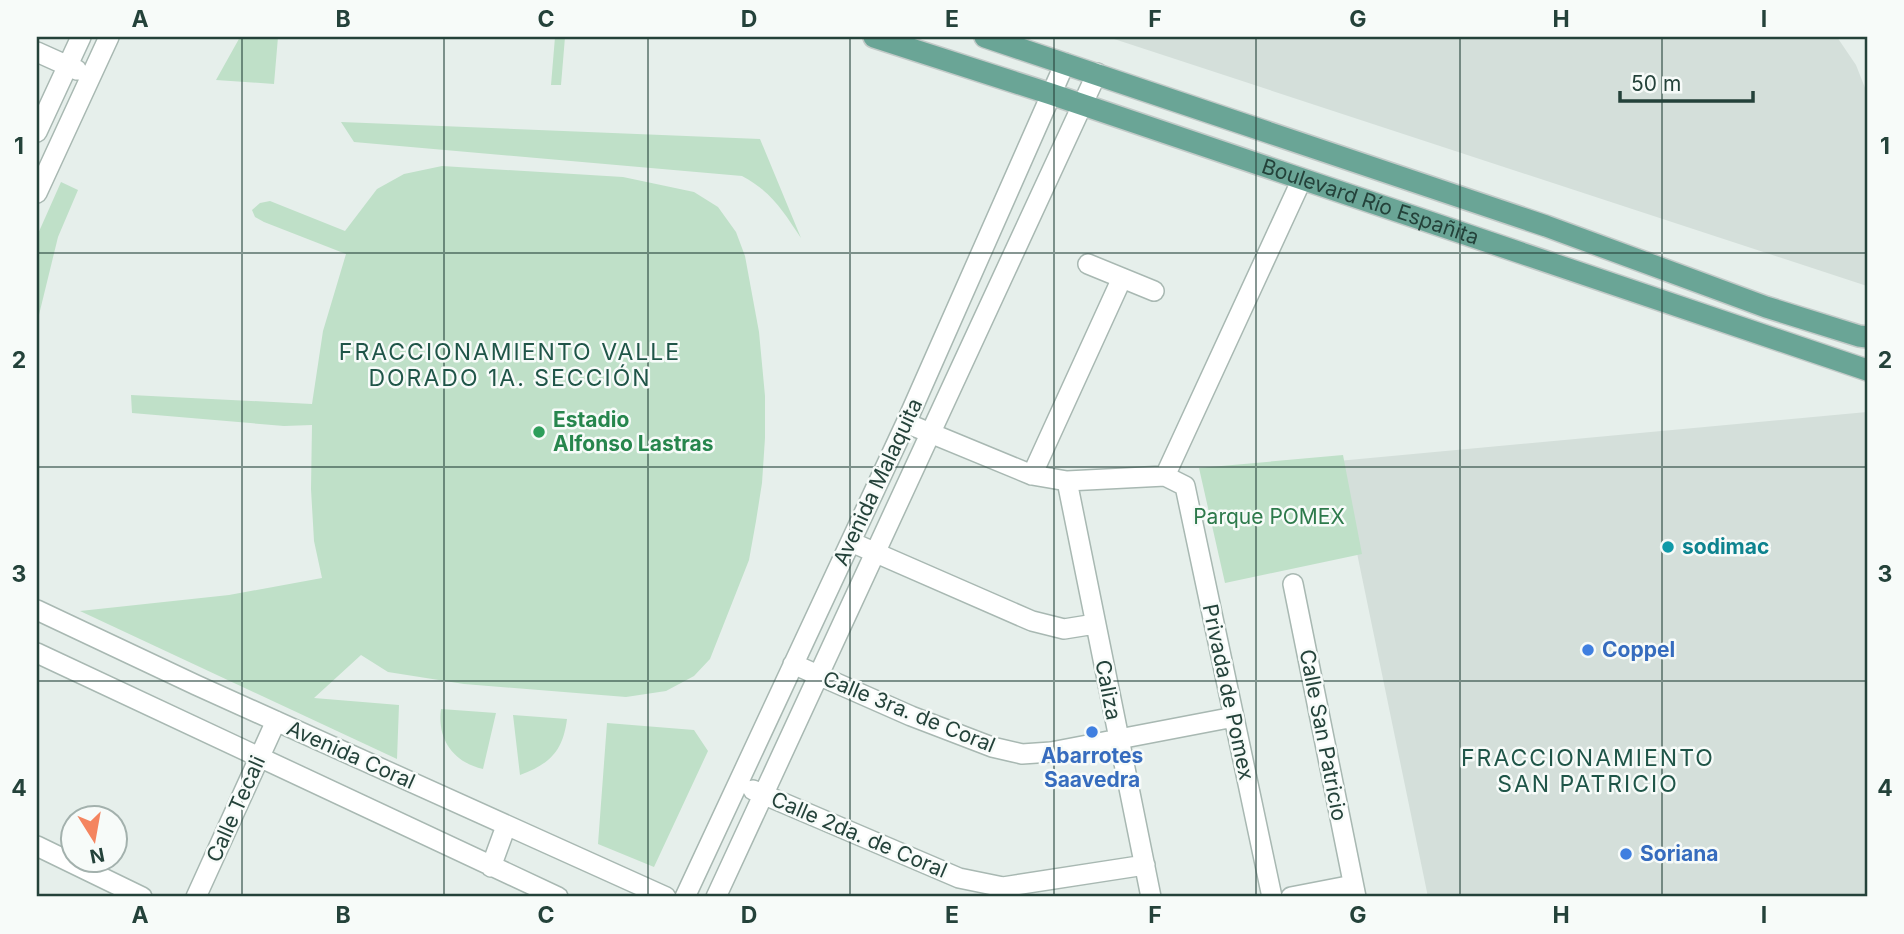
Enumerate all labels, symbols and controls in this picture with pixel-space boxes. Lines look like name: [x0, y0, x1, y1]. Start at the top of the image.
text: A: [131, 5, 149, 33]
text: B: [335, 5, 351, 33]
text: C: [537, 5, 555, 33]
text: D: [741, 5, 757, 33]
text: E: [945, 5, 959, 33]
text: F: [1148, 5, 1162, 33]
text: G: [1349, 5, 1367, 33]
text: H: [1552, 5, 1570, 33]
text: I: [1761, 5, 1767, 33]
scale bar: [1620, 60, 1754, 104]
text: 50 m: [1631, 71, 1681, 96]
text: 1: [14, 132, 24, 160]
text: 1: [1880, 132, 1890, 160]
street label: Boulevard Río Españita: [1259, 153, 1482, 250]
district label: FRACCIONAMIENTO VALLE DORADO 1A. SECCIÓN: [339, 338, 681, 392]
text: 2: [12, 346, 26, 374]
text: 2: [1878, 346, 1892, 374]
street label: Avenida Malaquita: [828, 394, 927, 569]
place label: Estadio Alfonso Lastras: [553, 407, 714, 456]
marker: Estadio Alfonso Lastras: [531, 424, 547, 440]
park label: Parque POMEX: [1193, 504, 1345, 529]
place label: sodimac: [1682, 534, 1769, 559]
marker: sodimac: [1660, 539, 1676, 555]
text: 3: [12, 560, 26, 588]
text: 3: [1878, 560, 1892, 588]
street label: Privada de Pomex: [1198, 602, 1259, 782]
place label: Coppel: [1602, 637, 1675, 662]
marker: Coppel: [1580, 642, 1596, 658]
street label: Calle San Patricio: [1295, 647, 1352, 823]
street label: Caliza: [1090, 658, 1127, 722]
street label: Calle 3ra. de Coral: [819, 666, 999, 758]
street label: Avenida Coral: [283, 715, 419, 794]
marker: Abarrotes Saavedra: [1084, 724, 1100, 740]
place label: Abarrotes Saavedra: [1041, 743, 1143, 792]
district label: FRACCIONAMIENTO SAN PATRICIO: [1461, 744, 1715, 798]
street label: Calle Tecali: [201, 752, 270, 866]
text: 4: [11, 774, 27, 802]
text: 4: [1877, 774, 1893, 802]
street label: Calle 2da. de Coral: [768, 786, 951, 883]
north arrow: [60, 804, 130, 874]
place label: Soriana: [1640, 841, 1718, 866]
text: N: [88, 843, 106, 868]
marker: Soriana: [1618, 846, 1634, 862]
text: A: [131, 901, 149, 929]
text: B: [335, 901, 351, 929]
text: C: [537, 901, 555, 929]
text: D: [741, 901, 757, 929]
text: E: [945, 901, 959, 929]
text: F: [1148, 901, 1162, 929]
text: G: [1349, 901, 1367, 929]
text: H: [1552, 901, 1570, 929]
text: I: [1761, 901, 1767, 929]

